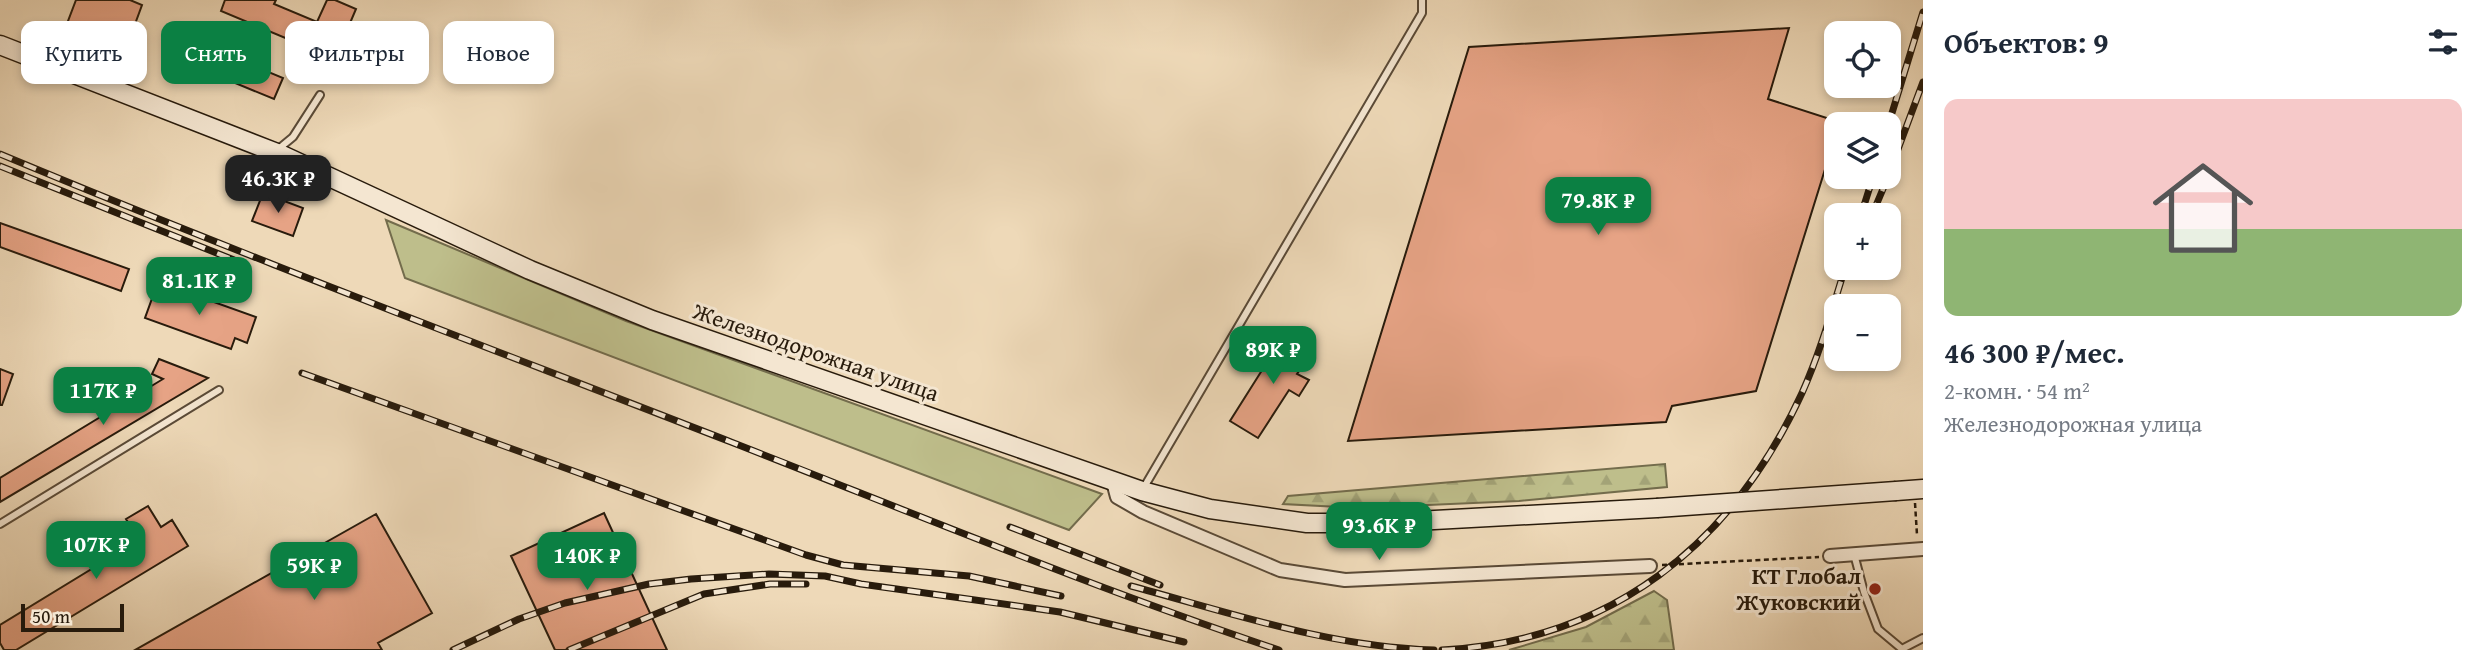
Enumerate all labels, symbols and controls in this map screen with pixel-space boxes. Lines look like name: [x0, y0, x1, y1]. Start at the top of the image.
text: Объектов: 9: [1944, 20, 2108, 64]
chip: Купить: [21, 21, 147, 84]
chip: Снять: [161, 21, 271, 84]
chip: Фильтры: [285, 21, 429, 84]
chip: Новое: [443, 21, 554, 84]
map controls: [1824, 21, 1901, 371]
button: locate: [1824, 21, 1901, 98]
icon: filters: [2424, 23, 2462, 61]
button: layers: [1824, 112, 1901, 189]
icon: home: [2140, 145, 2266, 271]
pin: 46.3K ₽: [213, 156, 343, 215]
text: 46.3K ₽: [241, 161, 315, 194]
pin: 79.8K ₽: [1533, 177, 1663, 237]
text: 79.8K ₽: [1561, 183, 1635, 216]
button: +: [1824, 203, 1901, 280]
pin: 81.1K ₽: [134, 258, 264, 317]
text: 81.1K ₽: [162, 263, 236, 296]
street label: Железнодорожная улица: [688, 294, 944, 409]
button: −: [1824, 294, 1901, 371]
pin: 89K ₽: [1224, 326, 1322, 386]
text: 46 300 ₽/мес.: [1944, 330, 2125, 374]
text: 89K ₽: [1245, 332, 1301, 365]
pin: 117K ₽: [46, 368, 160, 427]
text: 117K ₽: [69, 373, 137, 406]
text: 2-комн. · 54 m²: [1944, 374, 2090, 407]
text: Железнодорожная улица: [1944, 407, 2202, 440]
pin: 93.6K ₽: [1314, 503, 1444, 562]
text: 93.6K ₽: [1342, 508, 1416, 541]
pin: 107K ₽: [39, 522, 153, 581]
text: 107K ₽: [62, 527, 130, 560]
pin: 140K ₽: [530, 532, 644, 592]
text: 140K ₽: [553, 538, 621, 571]
pin: 59K ₽: [265, 542, 363, 602]
text: 59K ₽: [286, 548, 342, 581]
place label: КТ Глобал Жуковский: [1735, 559, 1861, 618]
marker: КТ Глобал Жуковский: [1867, 581, 1883, 597]
scale bar: [21, 601, 124, 633]
text: 50 m: [32, 602, 70, 630]

